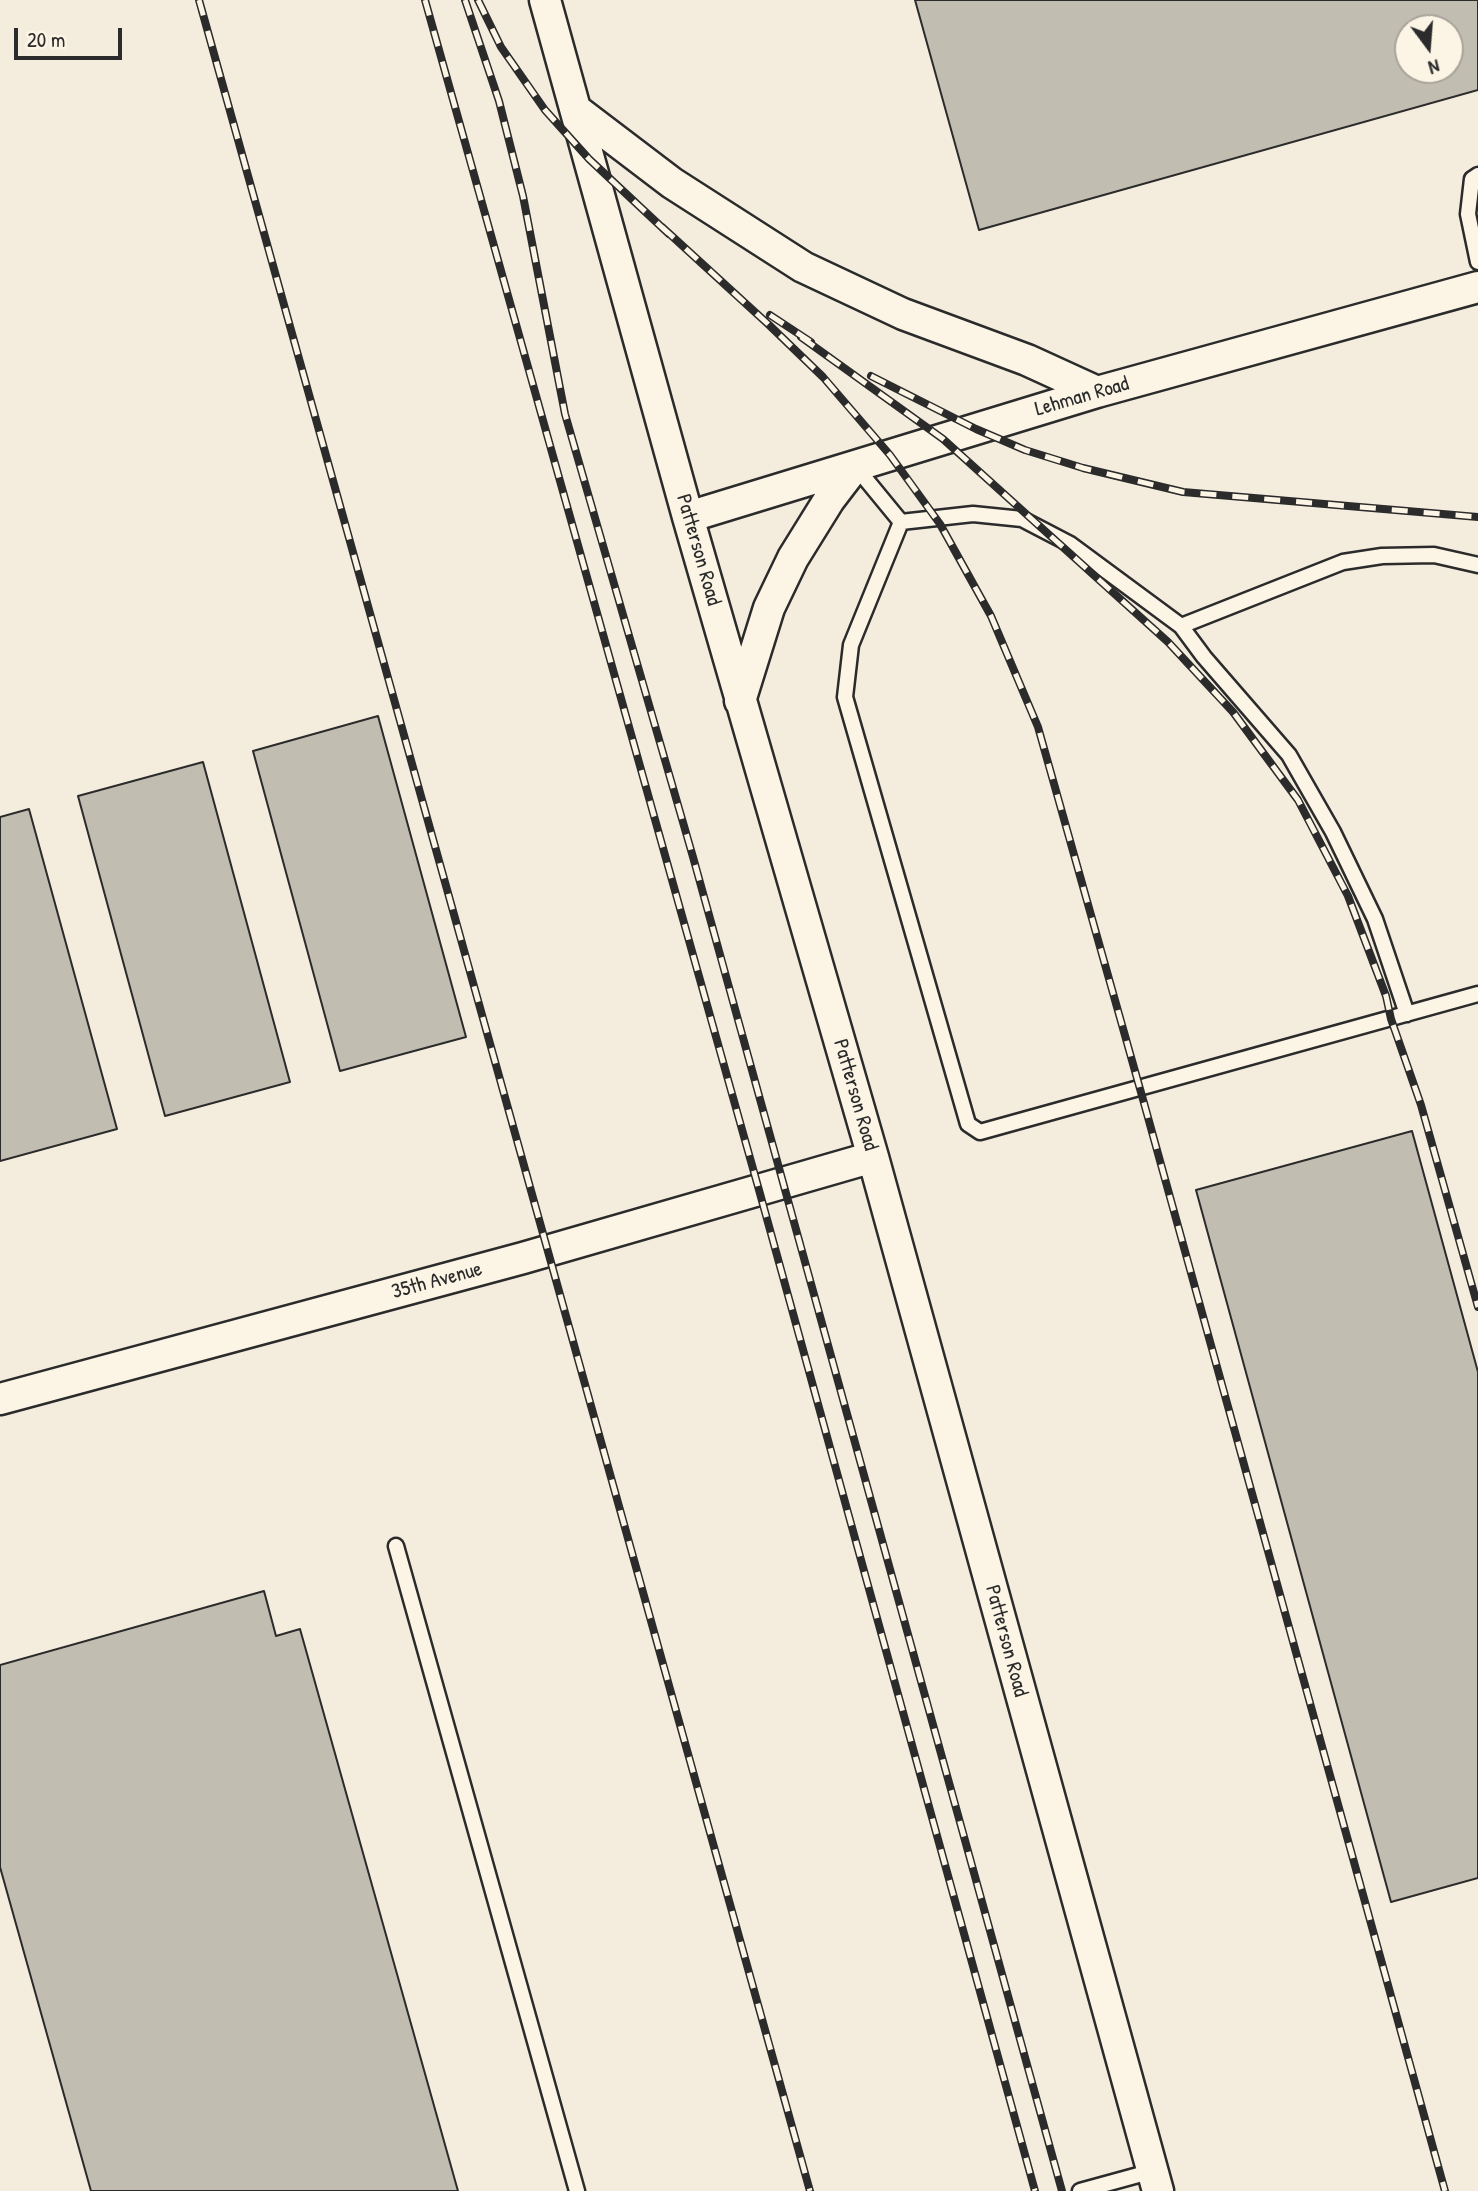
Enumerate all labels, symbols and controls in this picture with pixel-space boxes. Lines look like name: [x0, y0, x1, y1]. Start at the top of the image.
scale bar: [18, 14, 126, 58]
north arrow: [1394, 14, 1464, 84]
text: 20 m: [27, 25, 65, 54]
text: N: [1426, 53, 1443, 81]
street label: Lehman Road: [1032, 372, 1132, 422]
street label: Patterson Road: [670, 491, 726, 609]
street label: Patterson Road: [827, 1036, 883, 1154]
street label: 35th Avenue: [389, 1257, 485, 1305]
street label: Patterson Road: [979, 1582, 1033, 1700]

